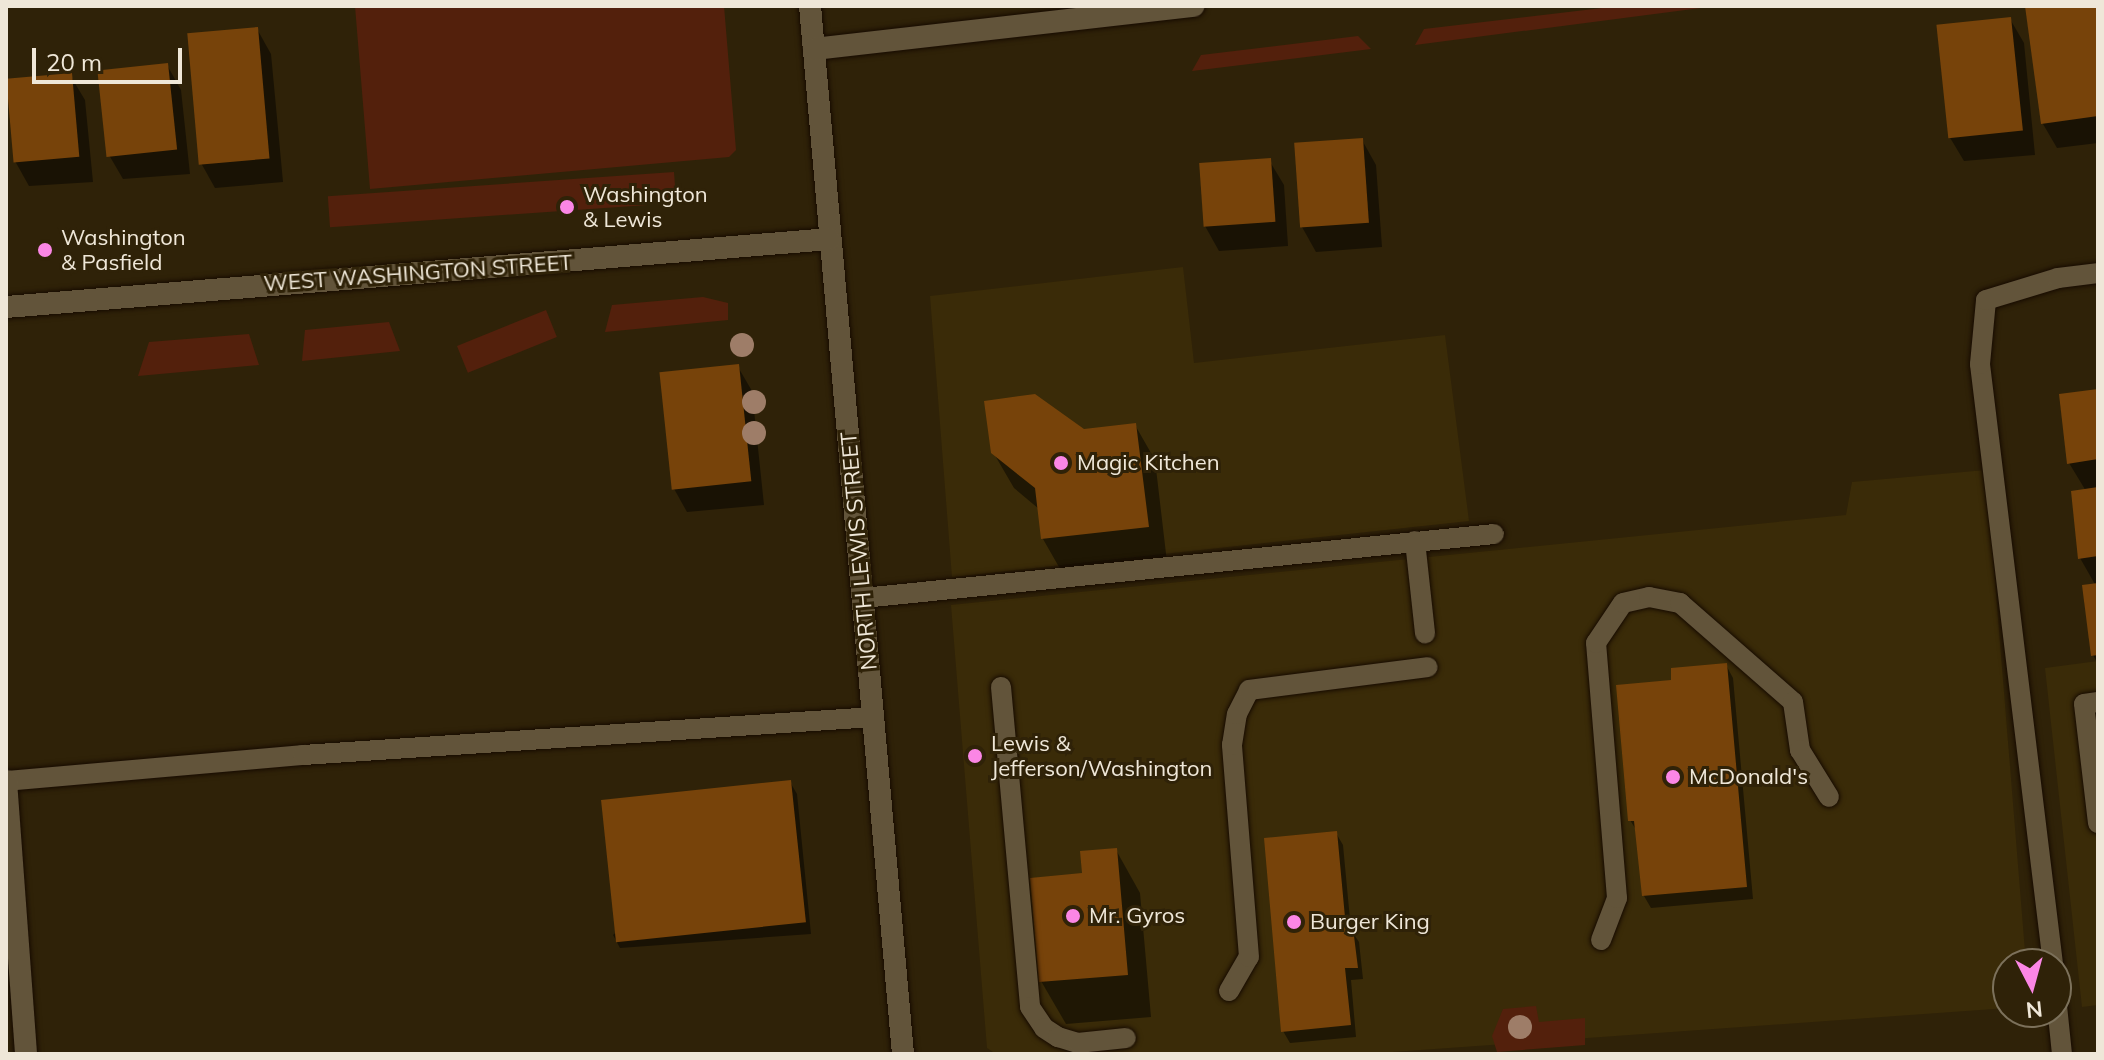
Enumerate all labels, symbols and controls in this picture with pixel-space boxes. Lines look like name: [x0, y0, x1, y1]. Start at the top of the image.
scale bar: [36, 32, 186, 82]
text: 20 m: [46, 47, 102, 77]
place label: Washington & Lewis: [583, 181, 708, 232]
marker: Washington & Lewis: [558, 198, 576, 216]
place label: Washington & Pasfield: [61, 224, 186, 276]
marker: Washington & Pasfield: [36, 241, 54, 259]
street label: WEST WASHINGTON STREET: [263, 249, 573, 297]
street label: NORTH LEWIS STREET: [835, 431, 883, 671]
place label: Magic Kitchen: [1077, 450, 1220, 476]
marker: Magic Kitchen: [1052, 454, 1070, 472]
place label: Lewis & Jefferson/Washington: [991, 730, 1212, 782]
marker: Lewis & Jefferson/Washington: [966, 747, 984, 765]
place label: McDonald's: [1689, 764, 1808, 790]
marker: McDonald's: [1664, 768, 1682, 786]
place label: Mr. Gyros: [1089, 903, 1185, 929]
marker: Mr. Gyros: [1064, 907, 1082, 925]
place label: Burger King: [1310, 909, 1430, 935]
marker: Burger King: [1285, 913, 1303, 931]
north arrow: [1992, 948, 2072, 1028]
text: N: [2025, 995, 2044, 1025]

